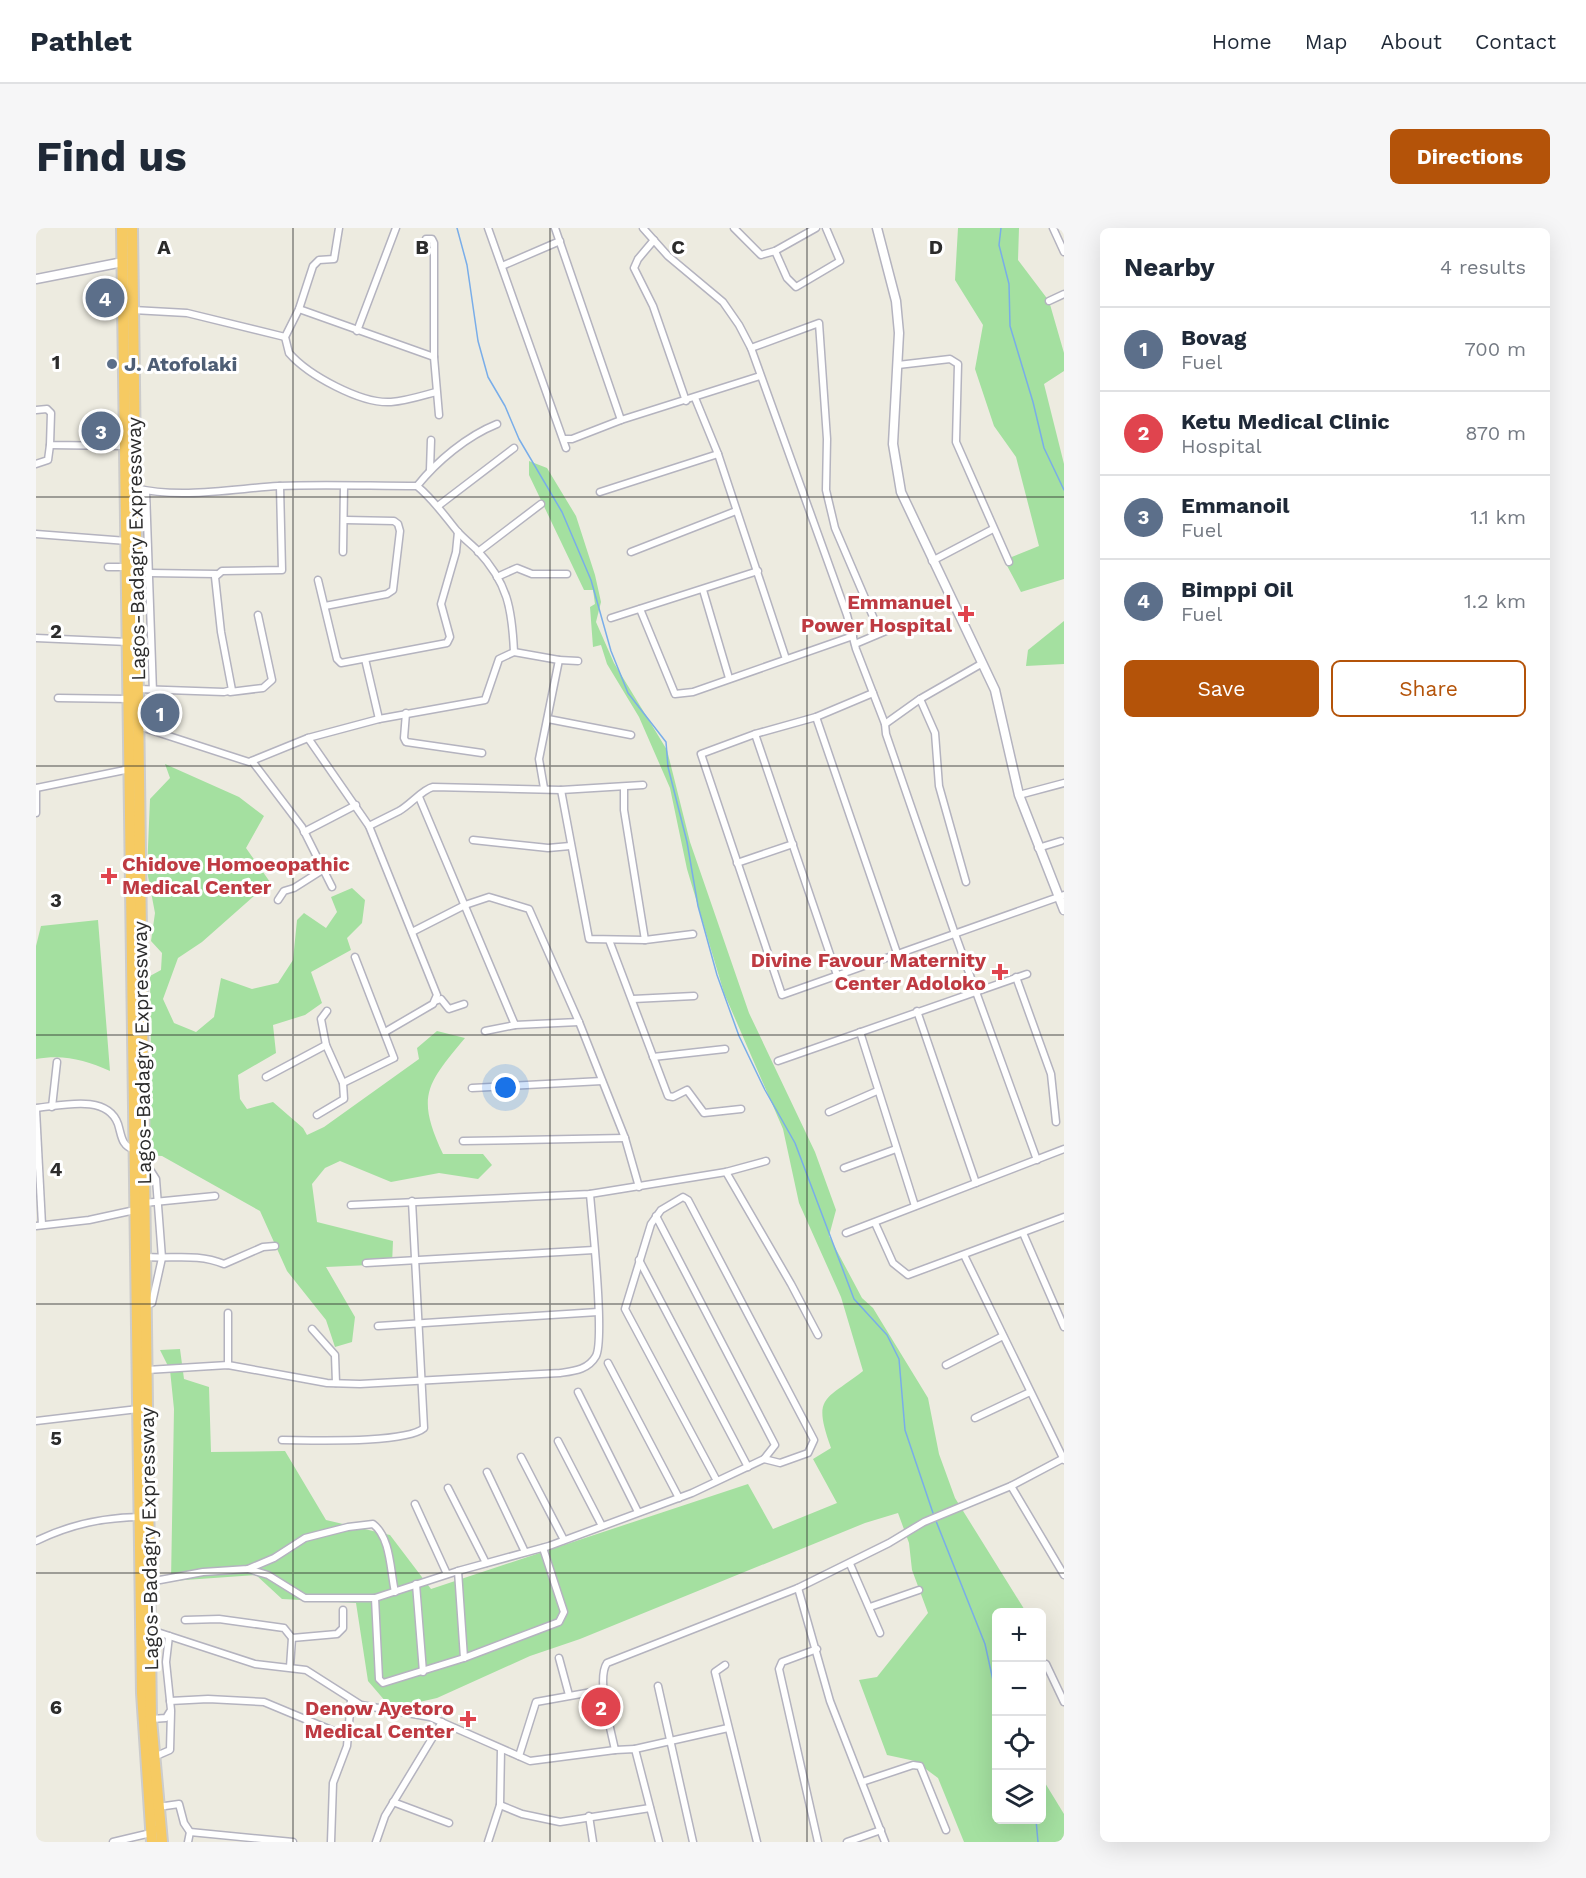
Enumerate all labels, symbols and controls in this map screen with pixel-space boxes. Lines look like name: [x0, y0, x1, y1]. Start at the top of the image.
text: Pathlet: [30, 25, 132, 58]
text: Home: [1212, 29, 1272, 54]
text: Map: [1305, 29, 1348, 54]
text: About: [1381, 29, 1442, 54]
text: Contact: [1475, 29, 1556, 54]
button: Directions: [1390, 129, 1550, 184]
text: Find us: [36, 132, 187, 181]
text: A: [157, 235, 171, 259]
text: B: [415, 235, 429, 259]
text: C: [671, 235, 685, 259]
text: D: [929, 235, 943, 259]
text: Nearby: [1124, 252, 1215, 282]
text: 4 results: [1440, 255, 1526, 279]
pin: 4: [86, 276, 124, 320]
text: Bovag: [1181, 325, 1246, 350]
text: 1: [1139, 337, 1148, 361]
text: 700 m: [1464, 337, 1526, 361]
text: 1: [52, 350, 60, 374]
text: Fuel: [1181, 350, 1222, 374]
place label: J. Atofolaki: [124, 352, 237, 376]
marker: J. Atofolaki: [105, 357, 119, 371]
pin: 3: [82, 408, 120, 454]
text: Ketu Medical Clinic: [1181, 409, 1390, 434]
street label: Lagos-Badagry Expressway: [122, 416, 150, 681]
text: 2: [1138, 421, 1149, 445]
text: 870 m: [1465, 421, 1526, 445]
text: Hospital: [1181, 434, 1262, 458]
text: Emmanoil: [1181, 493, 1289, 518]
text: 3: [1138, 505, 1149, 529]
text: 1.1 km: [1470, 505, 1526, 529]
text: Fuel: [1181, 518, 1222, 542]
text: Bimppi Oil: [1181, 577, 1293, 602]
text: 4: [1137, 589, 1150, 613]
text: 1.2 km: [1464, 589, 1526, 613]
place label: Emmanuel Power Hospital: [801, 590, 952, 637]
text: Fuel: [1181, 602, 1222, 626]
marker: Emmanuel Power Hospital: [957, 605, 975, 623]
text: 2: [50, 619, 62, 643]
button: Save: [1124, 660, 1319, 717]
button: Share: [1331, 660, 1526, 717]
pin: 1: [140, 690, 180, 736]
place label: Chidove Homoeopathic Medical Center: [122, 852, 350, 899]
marker: Chidove Homoeopathic Medical Center: [100, 867, 118, 885]
text: 3: [50, 888, 62, 912]
street label: Lagos-Badagry Expressway: [128, 920, 156, 1185]
place label: Divine Favour Maternity Center Adoloko: [751, 948, 987, 995]
marker: Divine Favour Maternity Center Adoloko: [991, 963, 1009, 981]
your location: [491, 1073, 520, 1102]
text: 4: [50, 1157, 63, 1181]
street label: Lagos-Badagry Expressway: [135, 1406, 163, 1671]
text: 5: [50, 1426, 62, 1450]
map controls: [992, 1608, 1046, 1824]
button: +: [992, 1608, 1046, 1662]
button: −: [992, 1662, 1046, 1716]
pin: 2: [582, 1684, 620, 1730]
text: 6: [50, 1695, 62, 1719]
place label: Denow Ayetoro Medical Center: [305, 1696, 454, 1743]
marker: Denow Ayetoro Medical Center: [459, 1710, 477, 1728]
button: locate: [992, 1716, 1046, 1770]
button: layers: [992, 1770, 1046, 1824]

